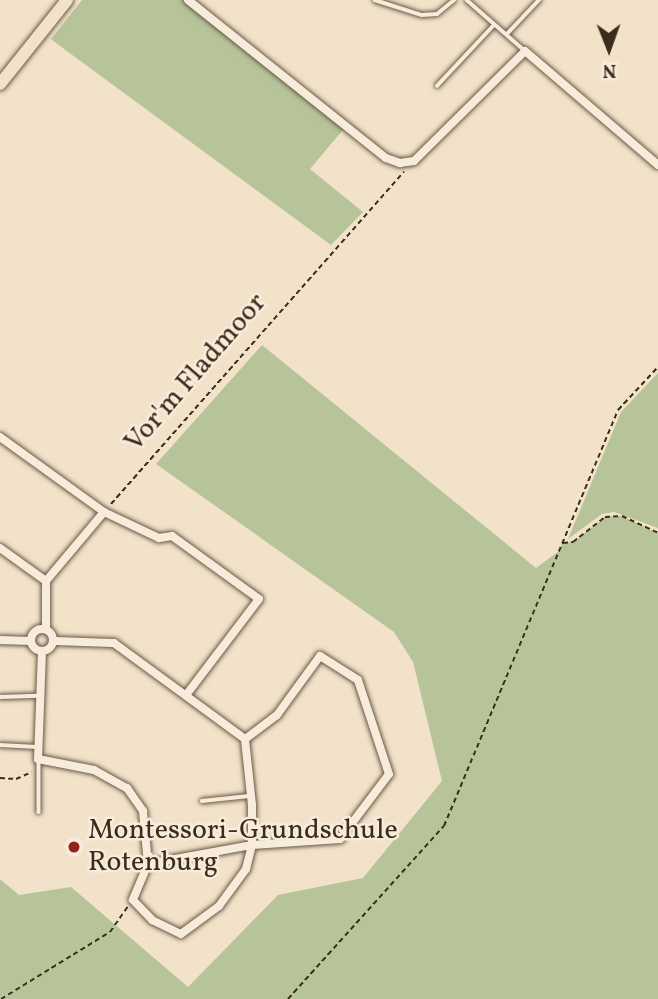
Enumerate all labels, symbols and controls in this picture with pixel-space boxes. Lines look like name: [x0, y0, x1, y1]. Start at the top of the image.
north arrow: [574, 14, 644, 84]
text: N: [602, 57, 616, 83]
street label: Vor'm Fladmoor: [118, 287, 274, 459]
place label: Montessori-Grundschule Rotenburg: [88, 814, 398, 880]
marker: Montessori-Grundschule Rotenburg: [66, 839, 82, 855]

